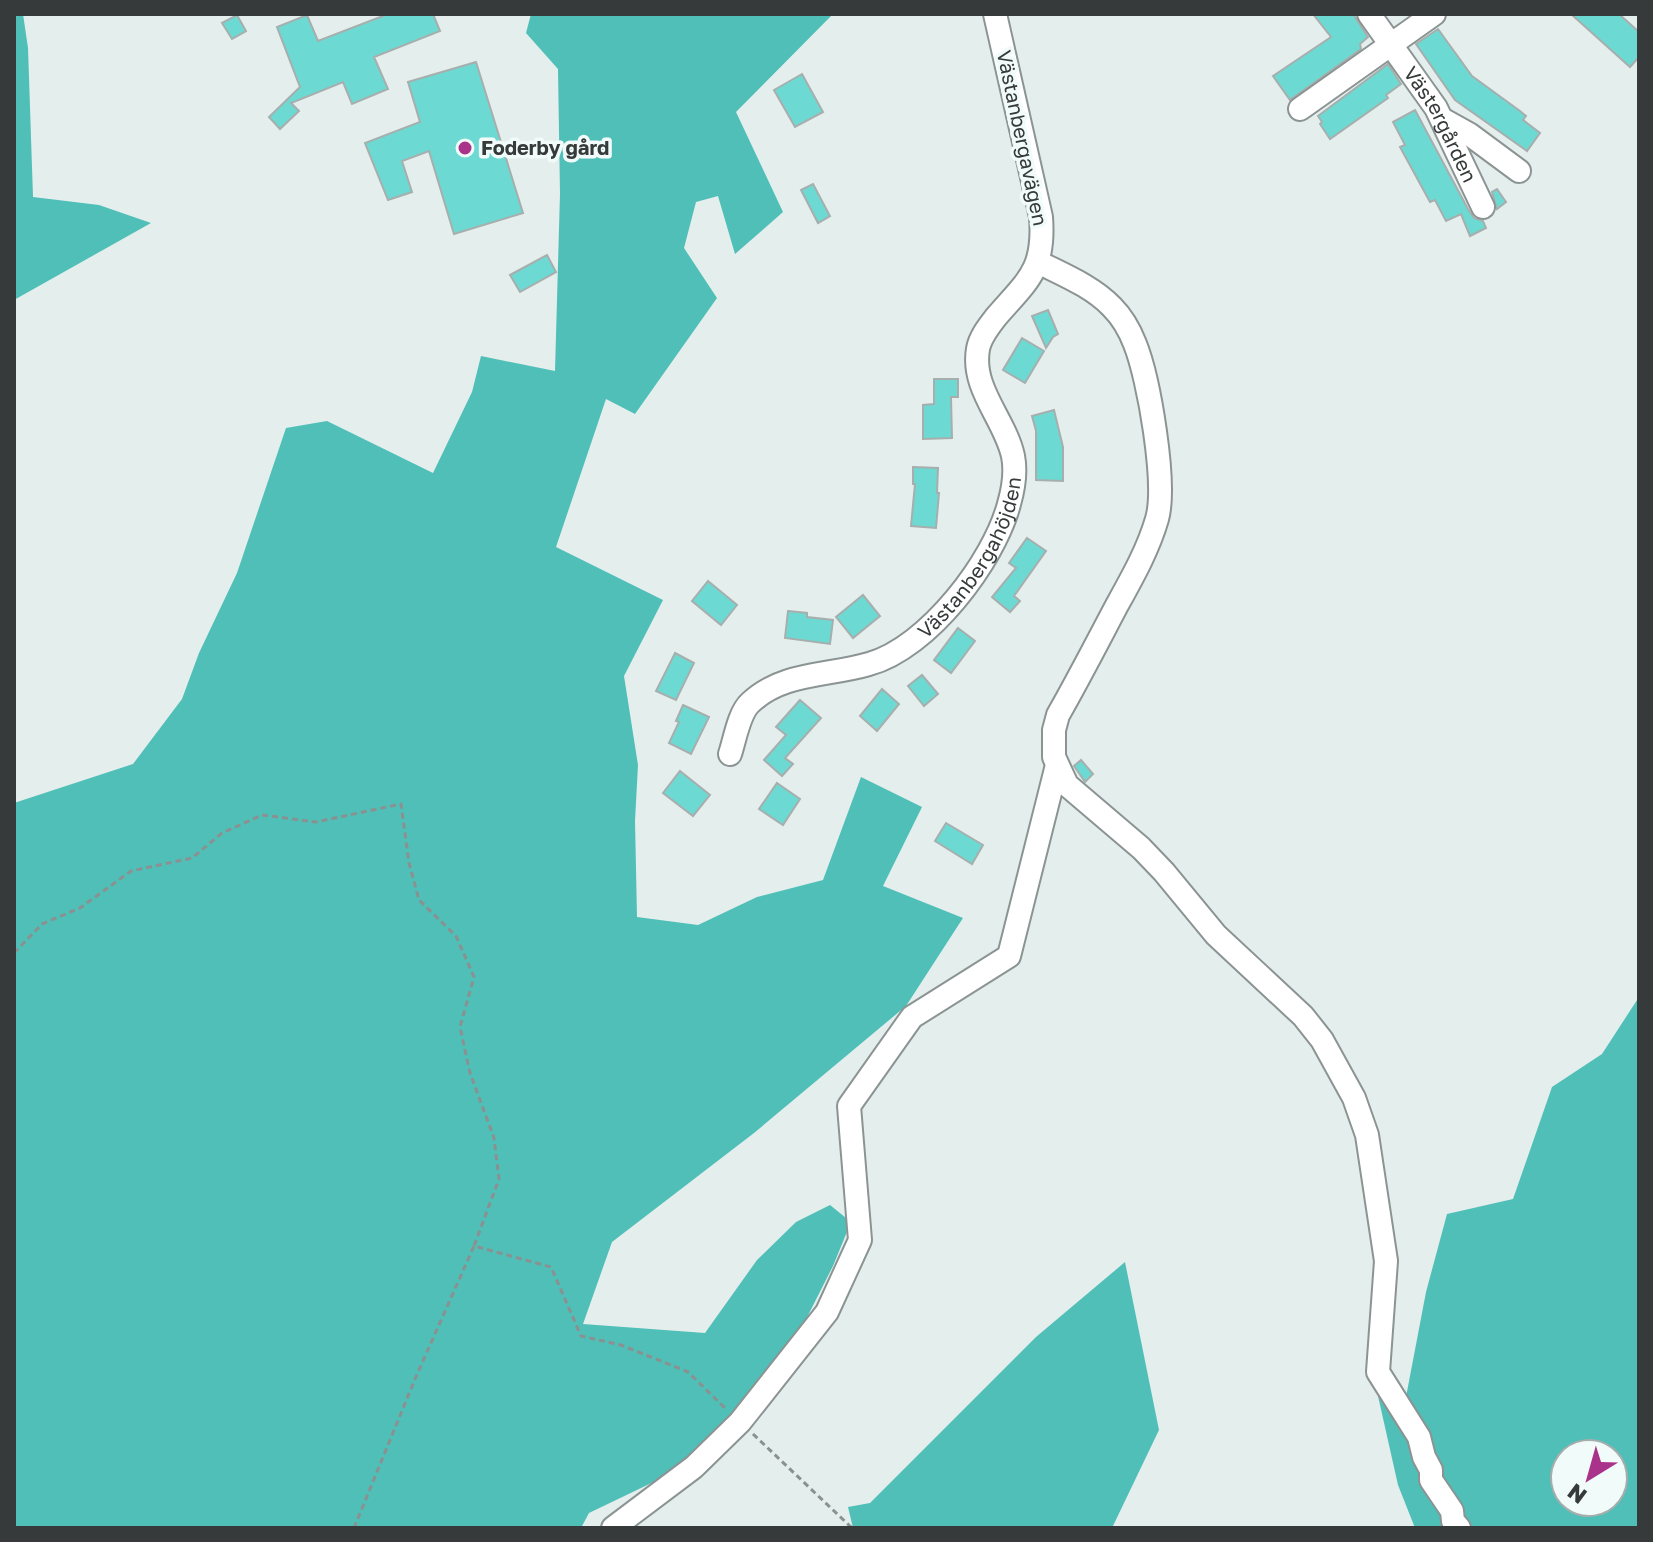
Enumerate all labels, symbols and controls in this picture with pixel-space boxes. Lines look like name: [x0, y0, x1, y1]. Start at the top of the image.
street label: Västanbergavägen: [993, 48, 1053, 228]
street label: Västergården: [1399, 61, 1483, 186]
place label: Foderby gård: [481, 135, 609, 159]
marker: Foderby gård: [456, 139, 474, 157]
street label: Västanbergahöjden: [912, 475, 1025, 643]
north arrow: [1549, 1438, 1629, 1518]
text: N: [1562, 1479, 1591, 1510]

